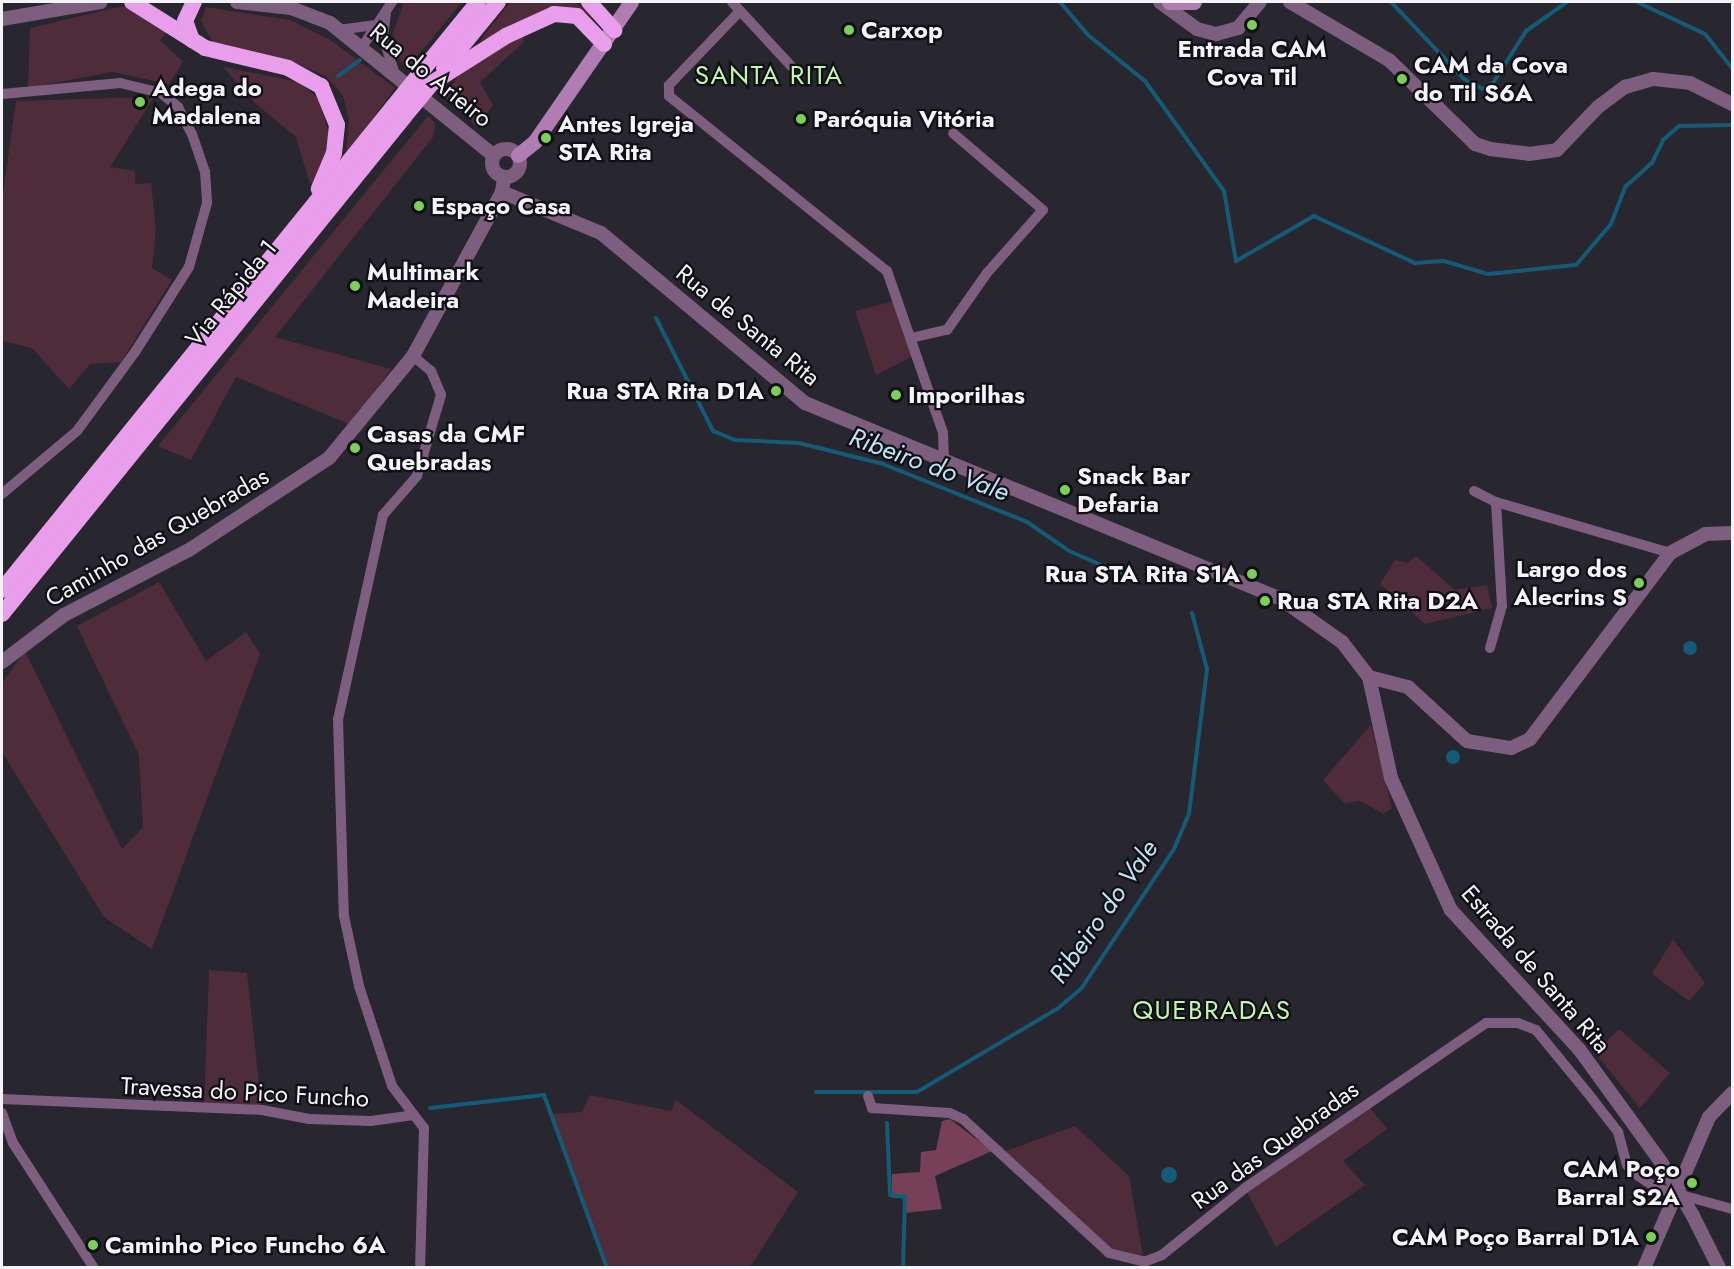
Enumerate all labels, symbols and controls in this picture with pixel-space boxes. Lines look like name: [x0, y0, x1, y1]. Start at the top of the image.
place label: Carxop: [861, 16, 943, 44]
street label: Rua do Arieiro: [364, 17, 498, 133]
marker: Entrada CAM Cova Til: [1245, 18, 1259, 32]
marker: Carxop: [842, 23, 856, 37]
place label: Entrada CAM Cova Til: [1177, 35, 1327, 91]
place label: CAM da Cova do Til S6A: [1414, 51, 1568, 107]
district label: SANTA RITA: [695, 60, 843, 92]
marker: CAM da Cova do Til S6A: [1395, 72, 1409, 86]
place label: Adega do Madalena: [152, 74, 262, 130]
marker: Adega do Madalena: [133, 95, 147, 109]
place label: Paróquia Vitória: [813, 105, 995, 133]
place label: Antes Igreja STA Rita: [558, 110, 694, 166]
marker: Paróquia Vitória: [794, 112, 808, 126]
marker: Antes Igreja STA Rita: [539, 131, 553, 145]
place label: Espaço Casa: [431, 192, 571, 220]
marker: Espaço Casa: [412, 199, 426, 213]
street label: Via Rápida 1: [179, 234, 283, 352]
place label: Multimark Madeira: [367, 258, 479, 314]
street label: Rua de Santa Rita: [670, 258, 826, 392]
marker: Multimark Madeira: [348, 279, 362, 293]
place label: Rua STA Rita D1A: [566, 377, 764, 405]
place label: Imporilhas: [908, 381, 1025, 409]
marker: Rua STA Rita D1A: [769, 384, 783, 398]
marker: Imporilhas: [889, 388, 903, 402]
place label: Casas da CMF Quebradas: [367, 420, 525, 476]
water label: Ribeiro do Vale: [845, 422, 1013, 508]
marker: Casas da CMF Quebradas: [348, 441, 362, 455]
street label: Caminho das Quebradas: [40, 461, 274, 613]
place label: Snack Bar Defaria: [1077, 462, 1190, 518]
marker: Snack Bar Defaria: [1058, 483, 1072, 497]
place label: Largo dos Alecrins S: [1514, 555, 1627, 611]
place label: Rua STA Rita S1A: [1045, 560, 1240, 588]
marker: Rua STA Rita S1A: [1245, 567, 1259, 581]
marker: Largo dos Alecrins S: [1632, 576, 1646, 590]
place label: Rua STA Rita D2A: [1277, 587, 1478, 615]
marker: Rua STA Rita D2A: [1258, 594, 1272, 608]
water label: Ribeiro do Vale: [1043, 834, 1165, 990]
street label: Estrada de Santa Rita: [1455, 879, 1617, 1059]
district label: QUEBRADAS: [1132, 995, 1292, 1027]
street label: Travessa do Pico Funcho: [120, 1071, 370, 1113]
street label: Rua das Quebradas: [1186, 1075, 1364, 1215]
place label: CAM Poço Barral S2A: [1556, 1155, 1680, 1211]
marker: CAM Poço Barral S2A: [1685, 1176, 1699, 1190]
place label: CAM Poço Barral D1A: [1392, 1223, 1639, 1251]
marker: CAM Poço Barral D1A: [1644, 1230, 1658, 1244]
place label: Caminho Pico Funcho 6A: [105, 1231, 386, 1259]
marker: Caminho Pico Funcho 6A: [86, 1238, 100, 1252]

